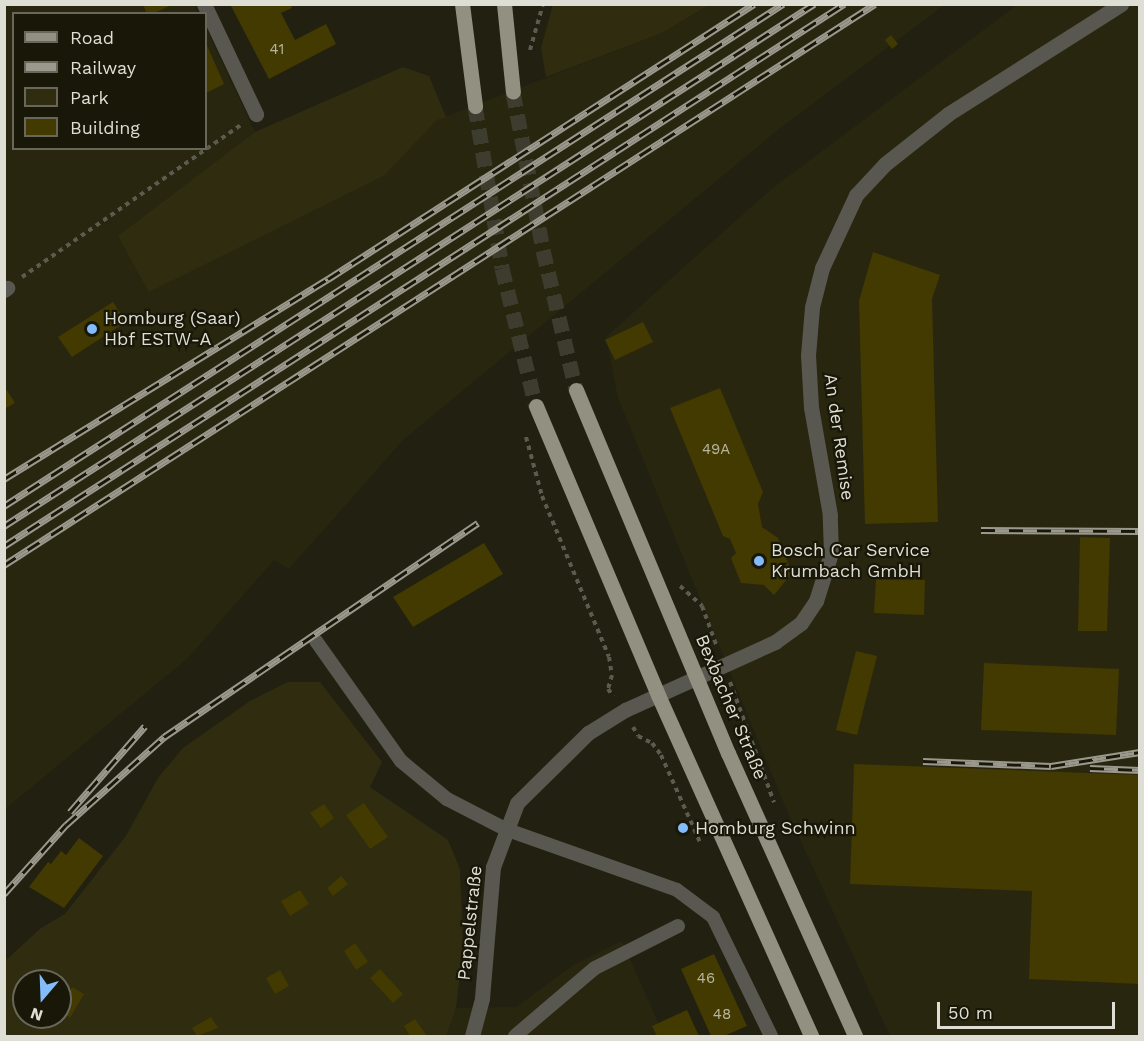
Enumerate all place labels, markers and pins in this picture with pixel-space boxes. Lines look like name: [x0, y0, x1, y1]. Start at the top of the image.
place label: Homburg (Saar) Hbf ESTW-A: [104, 308, 241, 350]
marker: Homburg (Saar) Hbf ESTW-A: [85, 322, 99, 336]
place label: Bosch Car Service Krumbach GmbH: [771, 540, 930, 582]
marker: Bosch Car Service Krumbach GmbH: [752, 554, 766, 568]
place label: Homburg Schwinn: [695, 817, 856, 839]
marker: Homburg Schwinn: [676, 821, 690, 835]

